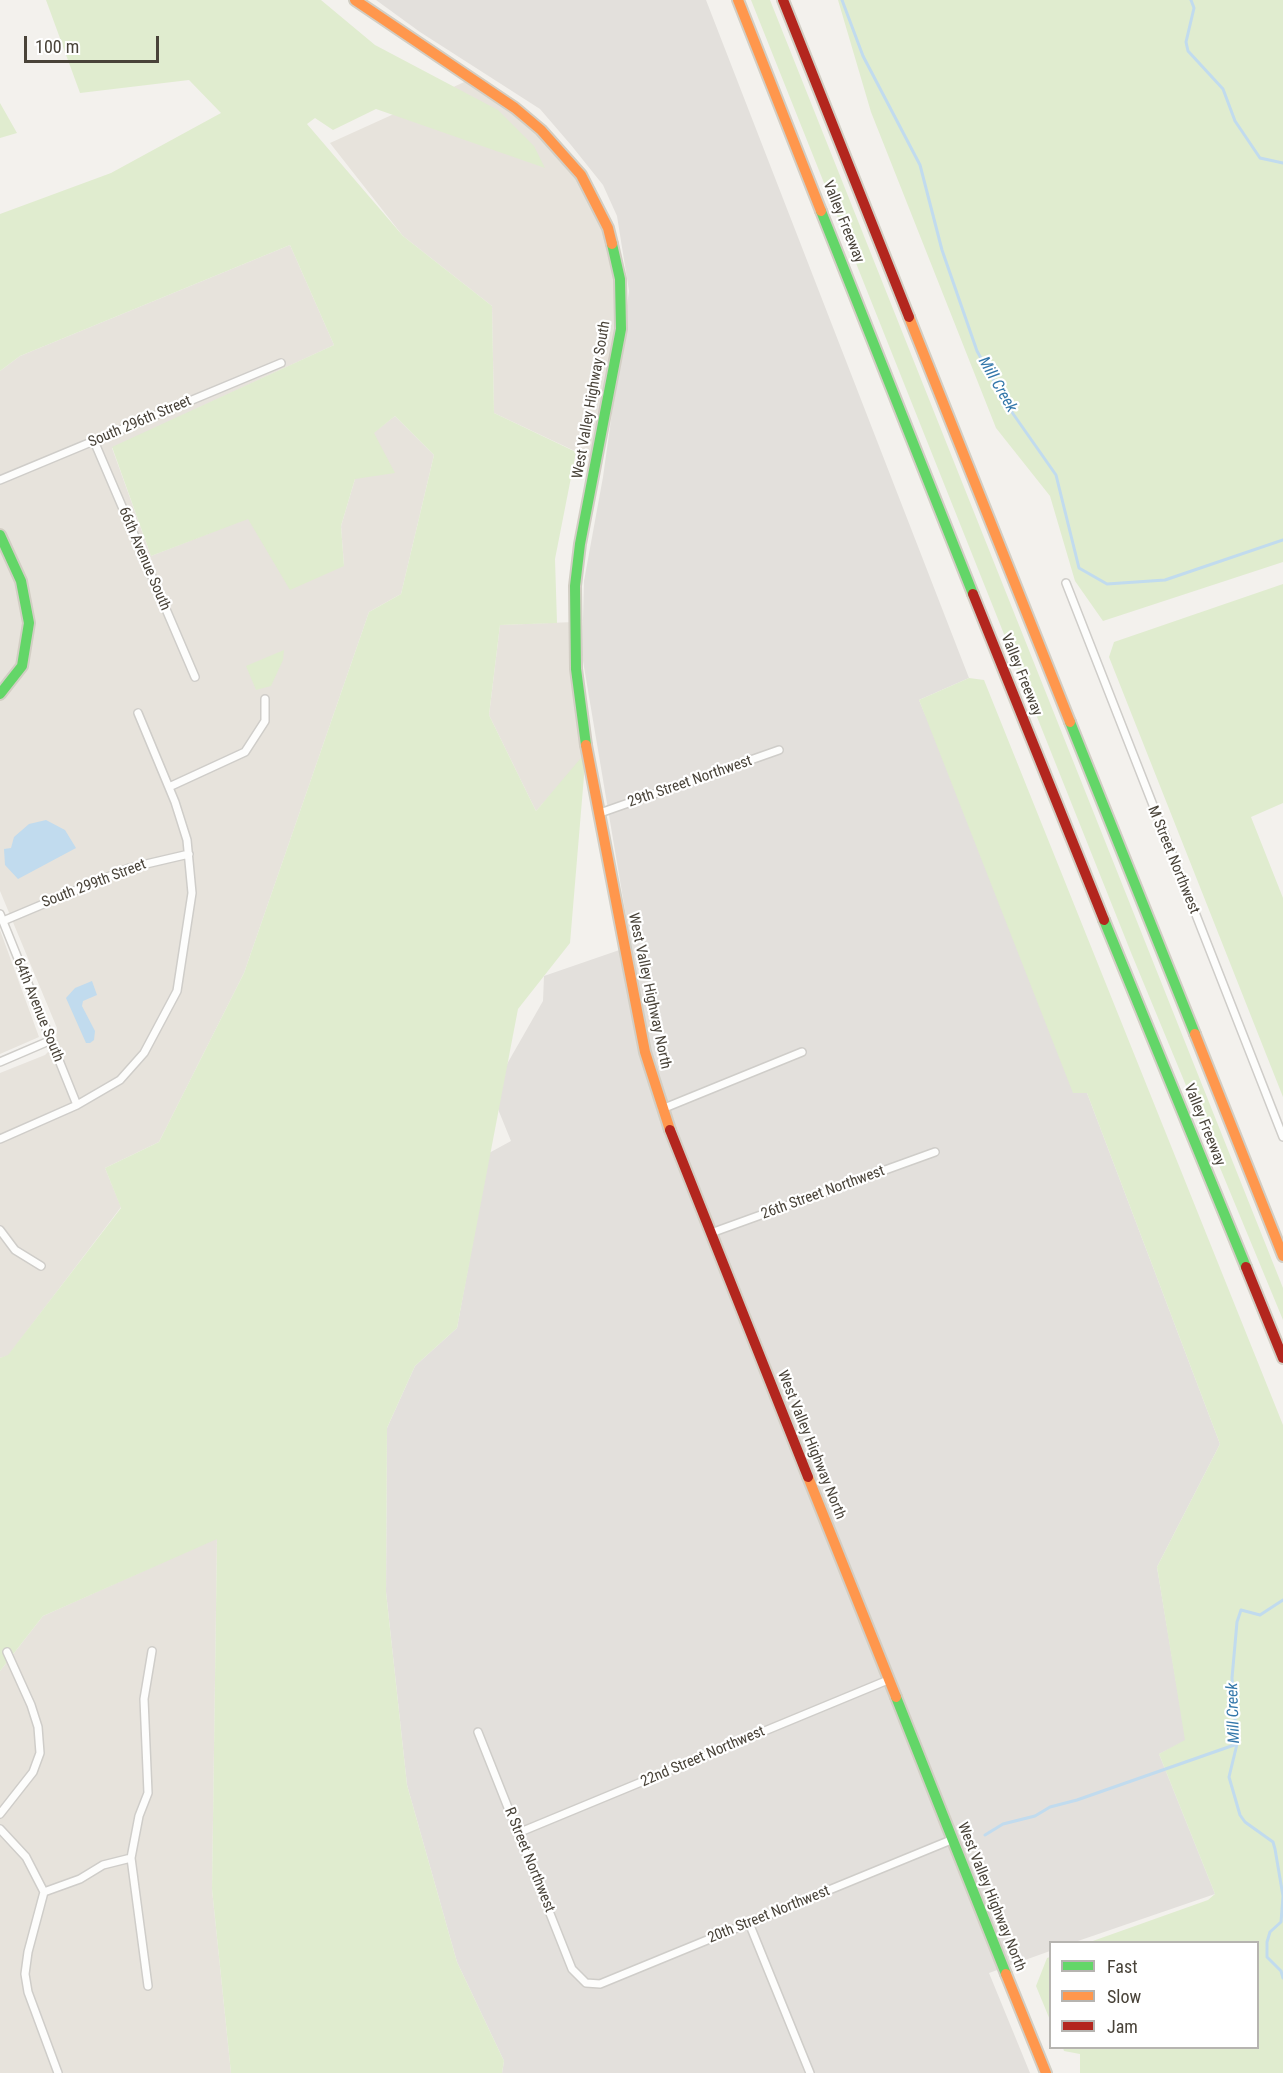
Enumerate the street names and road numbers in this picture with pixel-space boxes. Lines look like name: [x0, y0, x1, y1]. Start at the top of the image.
street label: Valley Freeway: [818, 178, 868, 266]
street label: West Valley Highway South: [569, 320, 615, 480]
street label: South 296th Street: [86, 392, 194, 452]
street label: 66th Avenue South: [114, 504, 174, 614]
street label: Valley Freeway: [996, 631, 1046, 719]
street label: 29th Street Northwest: [626, 752, 754, 812]
street label: M Street Northwest: [1143, 803, 1203, 917]
street label: South 299th Street: [39, 856, 149, 912]
street label: West Valley Highway North: [624, 911, 674, 1071]
street label: 64th Avenue South: [9, 955, 67, 1065]
street label: Valley Freeway: [1179, 1081, 1229, 1169]
street label: 26th Street Northwest: [759, 1162, 887, 1224]
street label: West Valley Highway North: [773, 1368, 849, 1522]
street label: 22nd Street Northwest: [638, 1723, 768, 1791]
street label: R Street Northwest: [500, 1805, 558, 1915]
street label: West Valley Highway North: [953, 1820, 1029, 1974]
street label: 20th Street Northwest: [705, 1882, 833, 1948]

